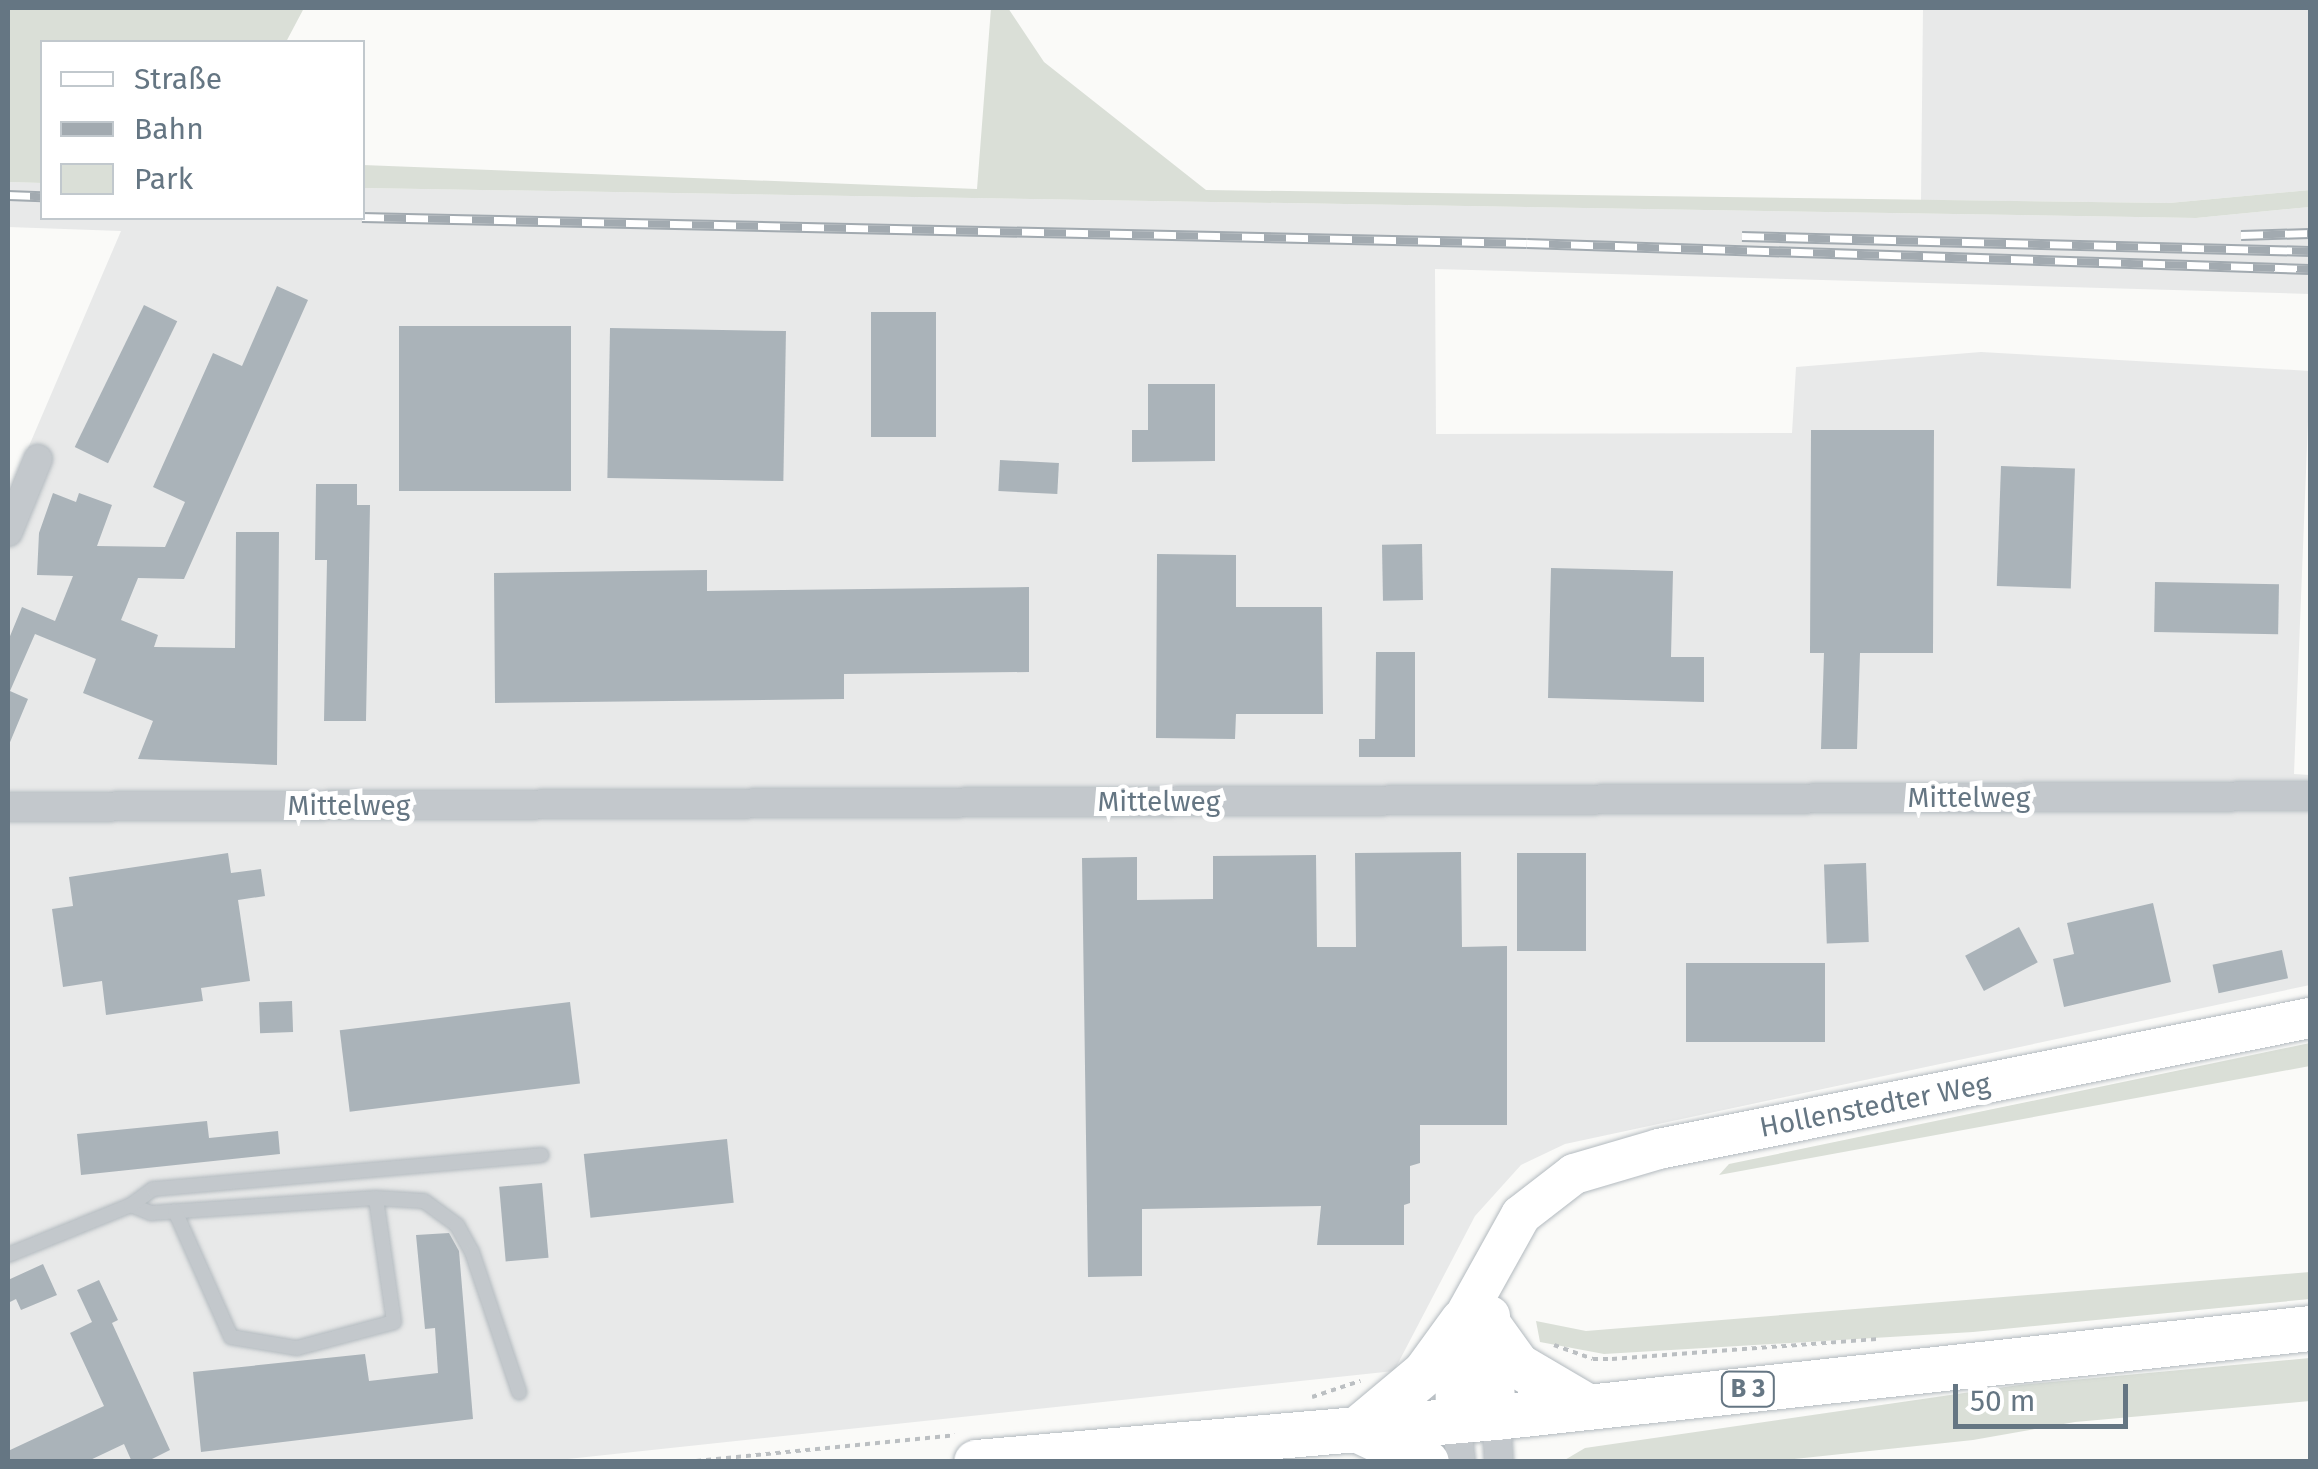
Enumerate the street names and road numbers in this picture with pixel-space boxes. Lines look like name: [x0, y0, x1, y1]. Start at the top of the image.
street label: Mittelweg: [1908, 781, 2030, 815]
street label: Mittelweg: [1098, 785, 1220, 819]
street label: Mittelweg: [288, 789, 410, 823]
street label: Hollenstedter Weg: [1757, 1067, 1993, 1145]
road number: B 3: [1720, 1369, 1776, 1409]

